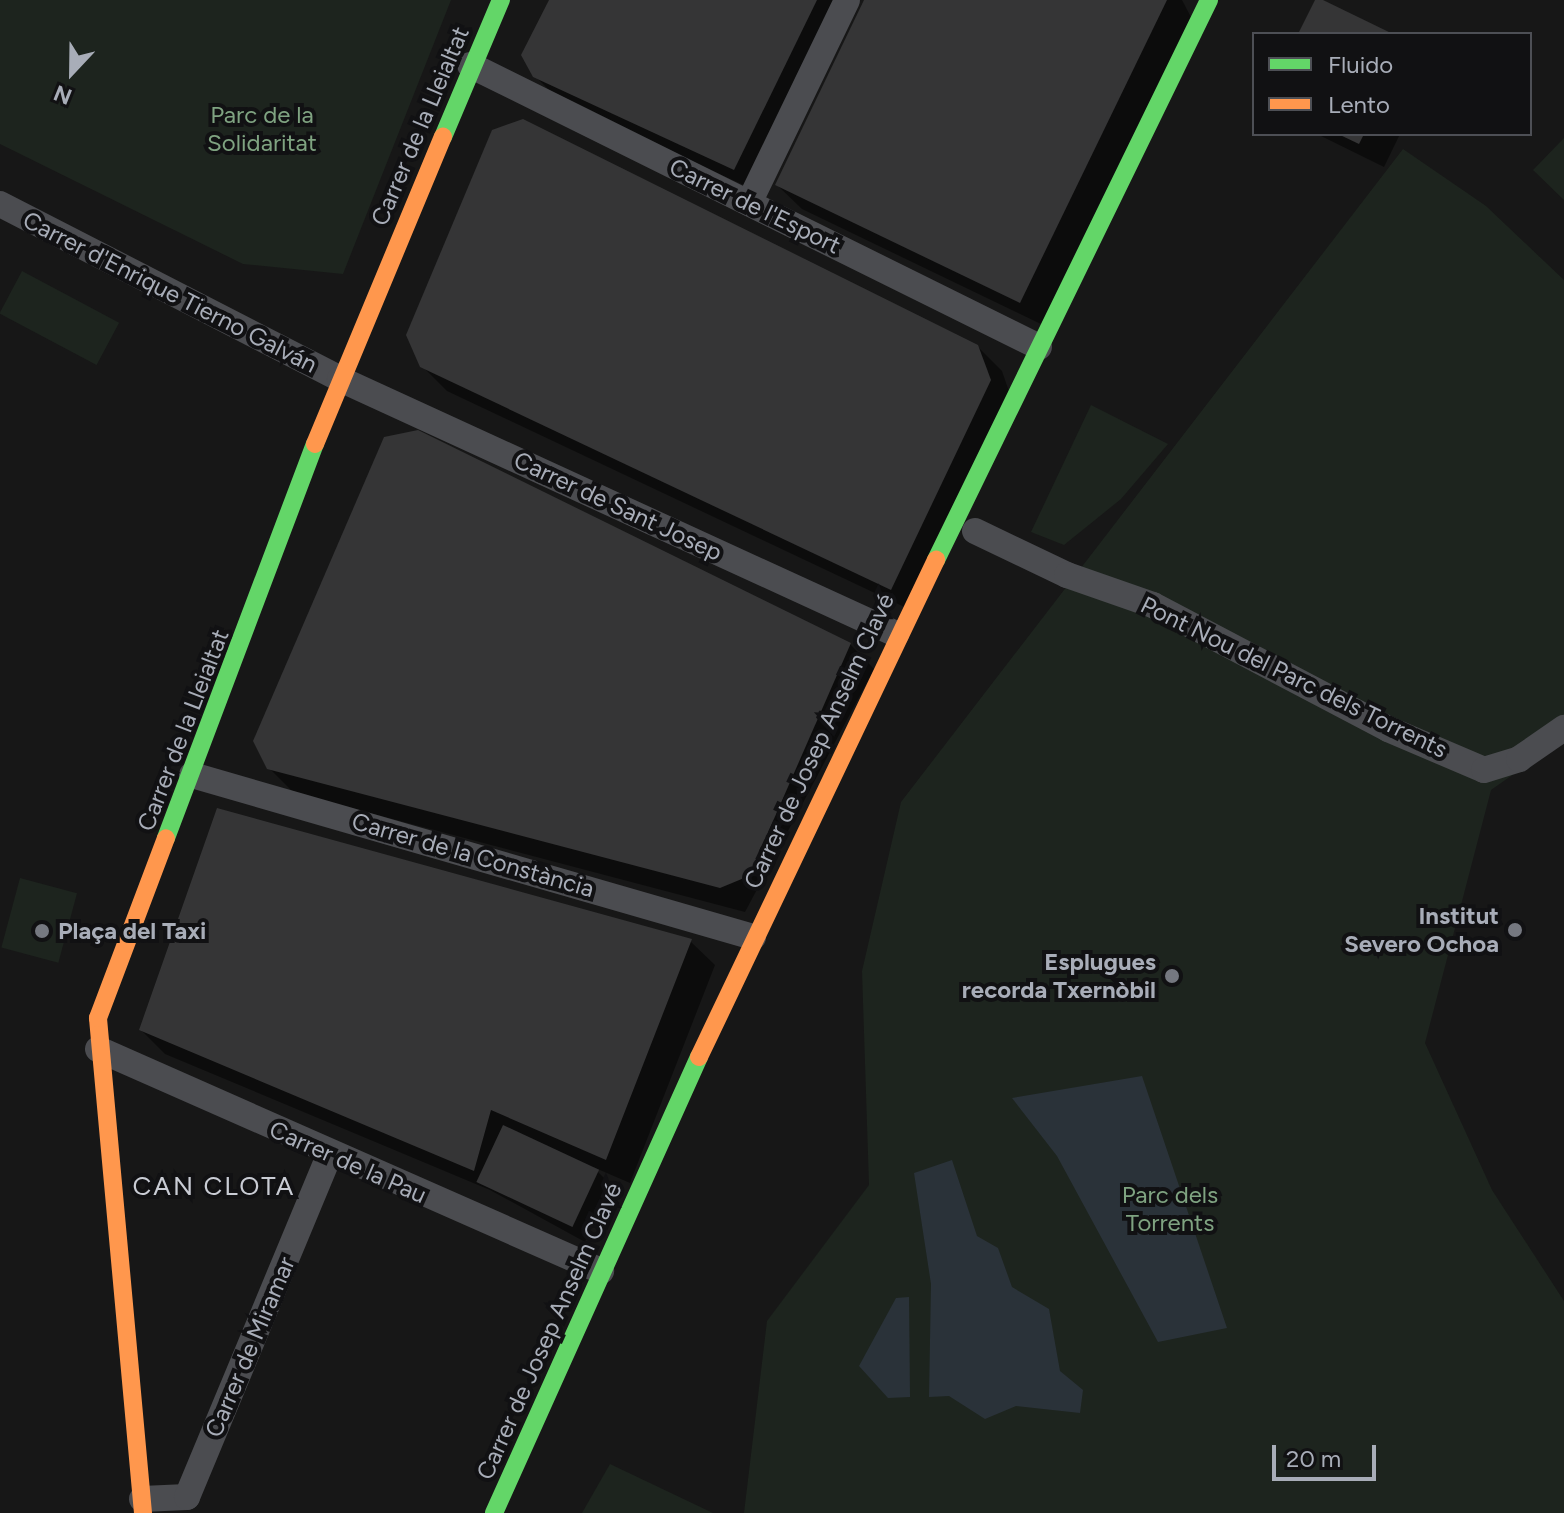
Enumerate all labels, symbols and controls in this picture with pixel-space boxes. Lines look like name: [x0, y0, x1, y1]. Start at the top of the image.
street label: Carrer de la Lleialtat: [365, 22, 475, 230]
north arrow: [32, 32, 112, 112]
legend: [1252, 32, 1532, 136]
text: Fluido: [1328, 50, 1393, 79]
text: N: [50, 79, 76, 110]
text: Lento: [1328, 90, 1390, 119]
park label: Parc de la Solidaritat: [207, 101, 317, 157]
street label: Carrer de l'Esport: [665, 152, 845, 260]
street label: Carrer d'Enrique Tierno Galván: [18, 205, 322, 379]
street label: Carrer de Sant Josep: [509, 445, 727, 567]
street label: Carrer de Josep Anselm Clavé: [738, 589, 900, 893]
street label: Pont Nou del Parc dels Torrents: [1136, 590, 1452, 764]
street label: Carrer de la Lleialtat: [131, 625, 235, 835]
street label: Carrer de la Constància: [349, 807, 597, 903]
place label: Institut Severo Ochoa: [1344, 902, 1499, 958]
place label: Plaça del Taxi: [58, 917, 206, 945]
marker: Institut Severo Ochoa: [1506, 921, 1524, 939]
marker: Plaça del Taxi: [33, 922, 51, 940]
place label: Esplugues recorda Txernòbil: [962, 948, 1156, 1004]
marker: Esplugues recorda Txernòbil: [1163, 967, 1181, 985]
street label: Carrer de la Pau: [265, 1115, 431, 1209]
district label: CAN CLOTA: [133, 1171, 295, 1203]
street label: Carrer de Josep Anselm Clavé: [470, 1178, 628, 1484]
park label: Parc dels Torrents: [1122, 1181, 1218, 1237]
street label: Carrer de Miramar: [199, 1253, 301, 1441]
scale bar: [1276, 1429, 1380, 1479]
text: 20 m: [1286, 1444, 1341, 1473]

